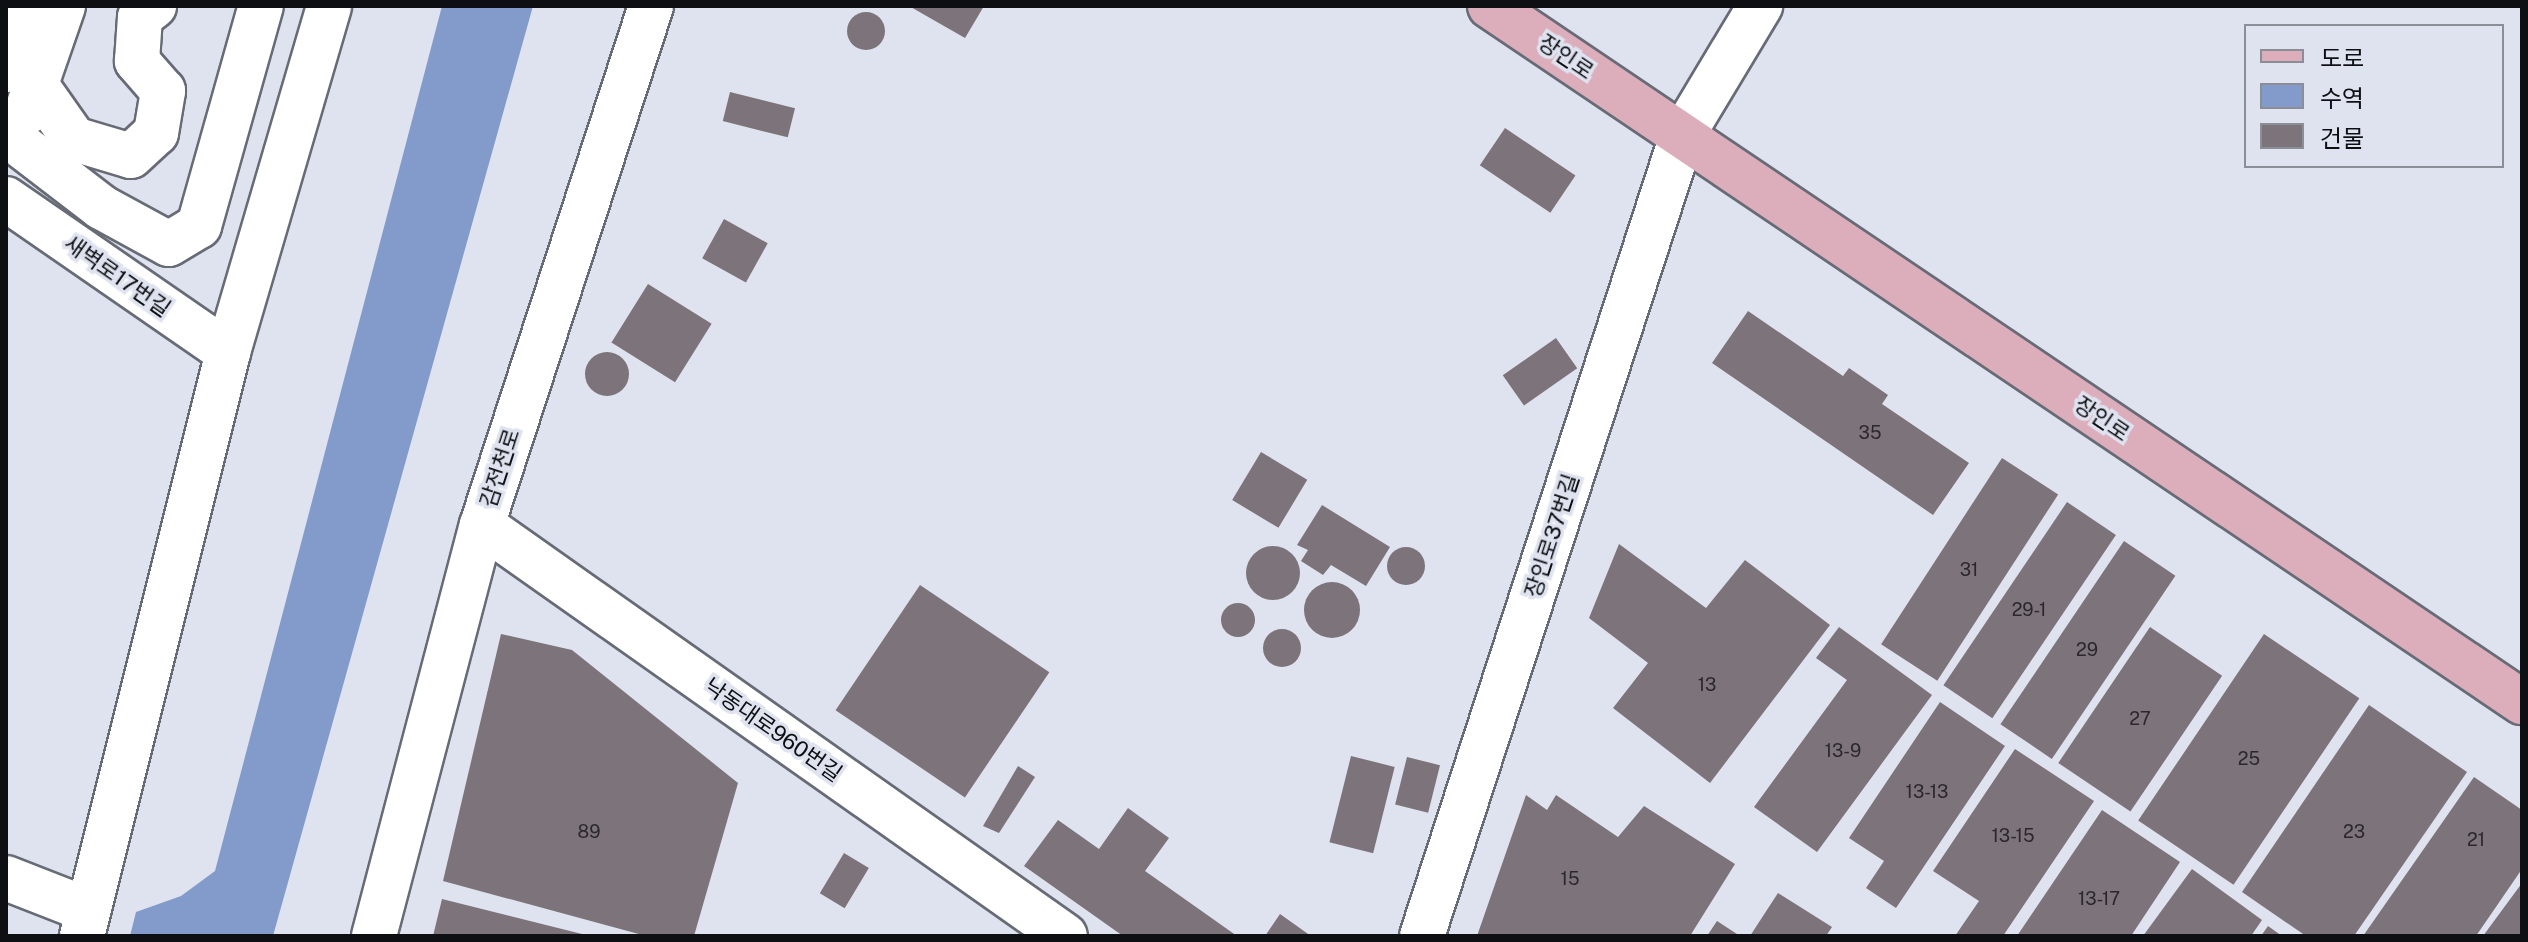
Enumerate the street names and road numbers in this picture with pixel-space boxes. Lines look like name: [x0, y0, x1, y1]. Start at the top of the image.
street label: 장인로: [1533, 29, 1599, 85]
street label: 새벽로17번길: [59, 230, 175, 322]
street label: 장인로: [2069, 391, 2135, 447]
street label: 감전천로: [475, 425, 525, 511]
street label: 장인로37번길: [1520, 471, 1584, 601]
street label: 낙동대로960번길: [699, 673, 847, 787]

